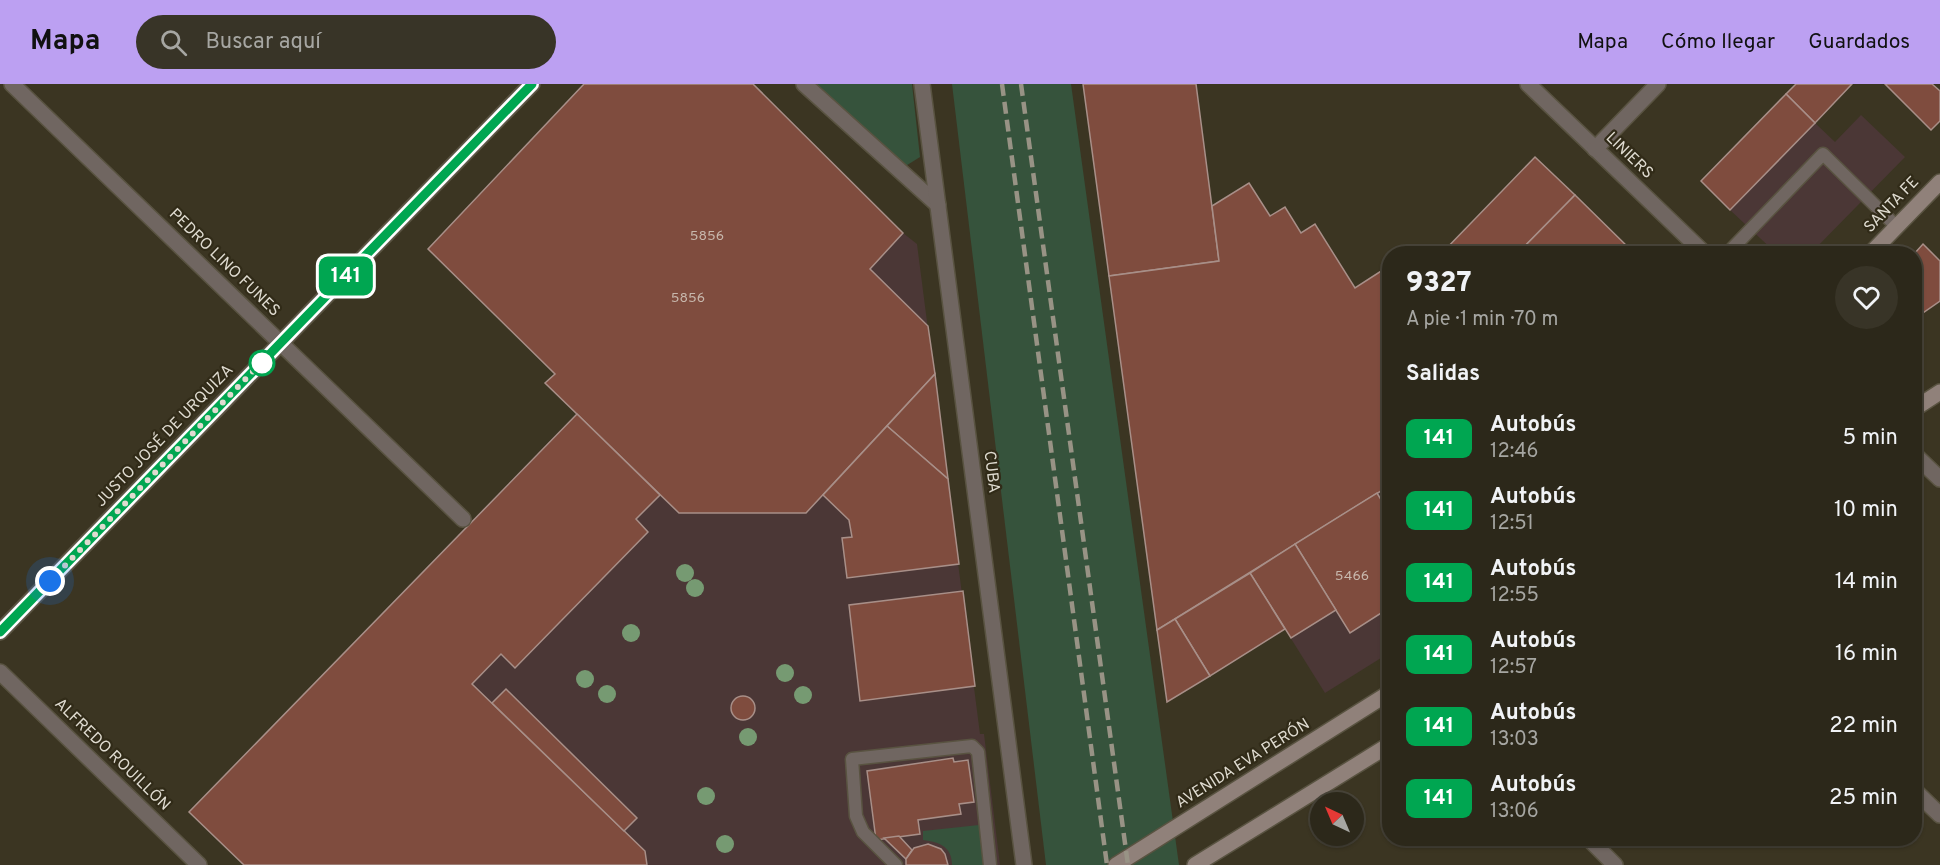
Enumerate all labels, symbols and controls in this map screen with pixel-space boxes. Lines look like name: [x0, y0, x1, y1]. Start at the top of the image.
search box: [136, 15, 556, 69]
text: Mapa: [30, 24, 100, 60]
icon: search: [157, 26, 190, 59]
text: Buscar aquí: [205, 29, 321, 56]
text: Mapa: [1577, 29, 1628, 56]
text: Cómo llegar: [1661, 29, 1775, 56]
text: Guardados: [1808, 29, 1910, 56]
street label: LINIERS: [1601, 128, 1657, 184]
street label: SANTA FE: [1860, 173, 1924, 237]
street label: PEDRO LINO FUNES: [164, 205, 284, 321]
house number: 5856: [690, 228, 724, 245]
line badge: 141: [312, 256, 380, 296]
text: 141: [331, 263, 361, 290]
text: 9327: [1406, 266, 1472, 302]
button: heart: [1835, 266, 1898, 329]
house number: 5856: [671, 290, 705, 307]
text: A pie · 1 min · 70 m: [1406, 307, 1558, 333]
unlabelled marker: [249, 350, 275, 376]
street label: JUSTO JOSÉ DE URQUIZA: [90, 359, 238, 511]
text: Salidas: [1406, 361, 1480, 388]
text: Autobús: [1490, 412, 1576, 439]
text: 141: [1424, 425, 1454, 452]
text: 5 min: [1843, 425, 1898, 452]
text: 12:46: [1490, 439, 1539, 465]
street label: CUBA: [978, 450, 1004, 494]
text: Autobús: [1490, 484, 1576, 511]
text: 141: [1424, 497, 1454, 524]
text: 10 min: [1834, 497, 1898, 524]
text: 12:51: [1490, 511, 1534, 537]
text: Autobús: [1490, 556, 1576, 583]
your location: [35, 566, 65, 596]
house number: 5466: [1335, 568, 1369, 585]
text: 141: [1424, 569, 1454, 596]
text: 14 min: [1835, 569, 1898, 596]
text: 12:55: [1490, 583, 1539, 609]
text: Autobús: [1490, 628, 1576, 655]
text: 141: [1424, 641, 1454, 668]
text: 16 min: [1835, 641, 1898, 668]
text: 12:57: [1490, 655, 1537, 681]
street label: ALFREDO ROUILLÓN: [50, 693, 175, 815]
text: Autobús: [1490, 700, 1576, 727]
street label: AVENIDA EVA PERÓN: [1171, 713, 1314, 813]
text: 141: [1424, 713, 1454, 740]
text: 22 min: [1829, 713, 1898, 740]
text: 13:03: [1490, 727, 1539, 753]
text: Autobús: [1490, 772, 1576, 799]
text: 141: [1424, 785, 1454, 812]
text: 25 min: [1829, 785, 1898, 812]
north arrow: [1310, 792, 1364, 846]
map controls: [1310, 792, 1364, 846]
text: 13:06: [1490, 799, 1539, 825]

